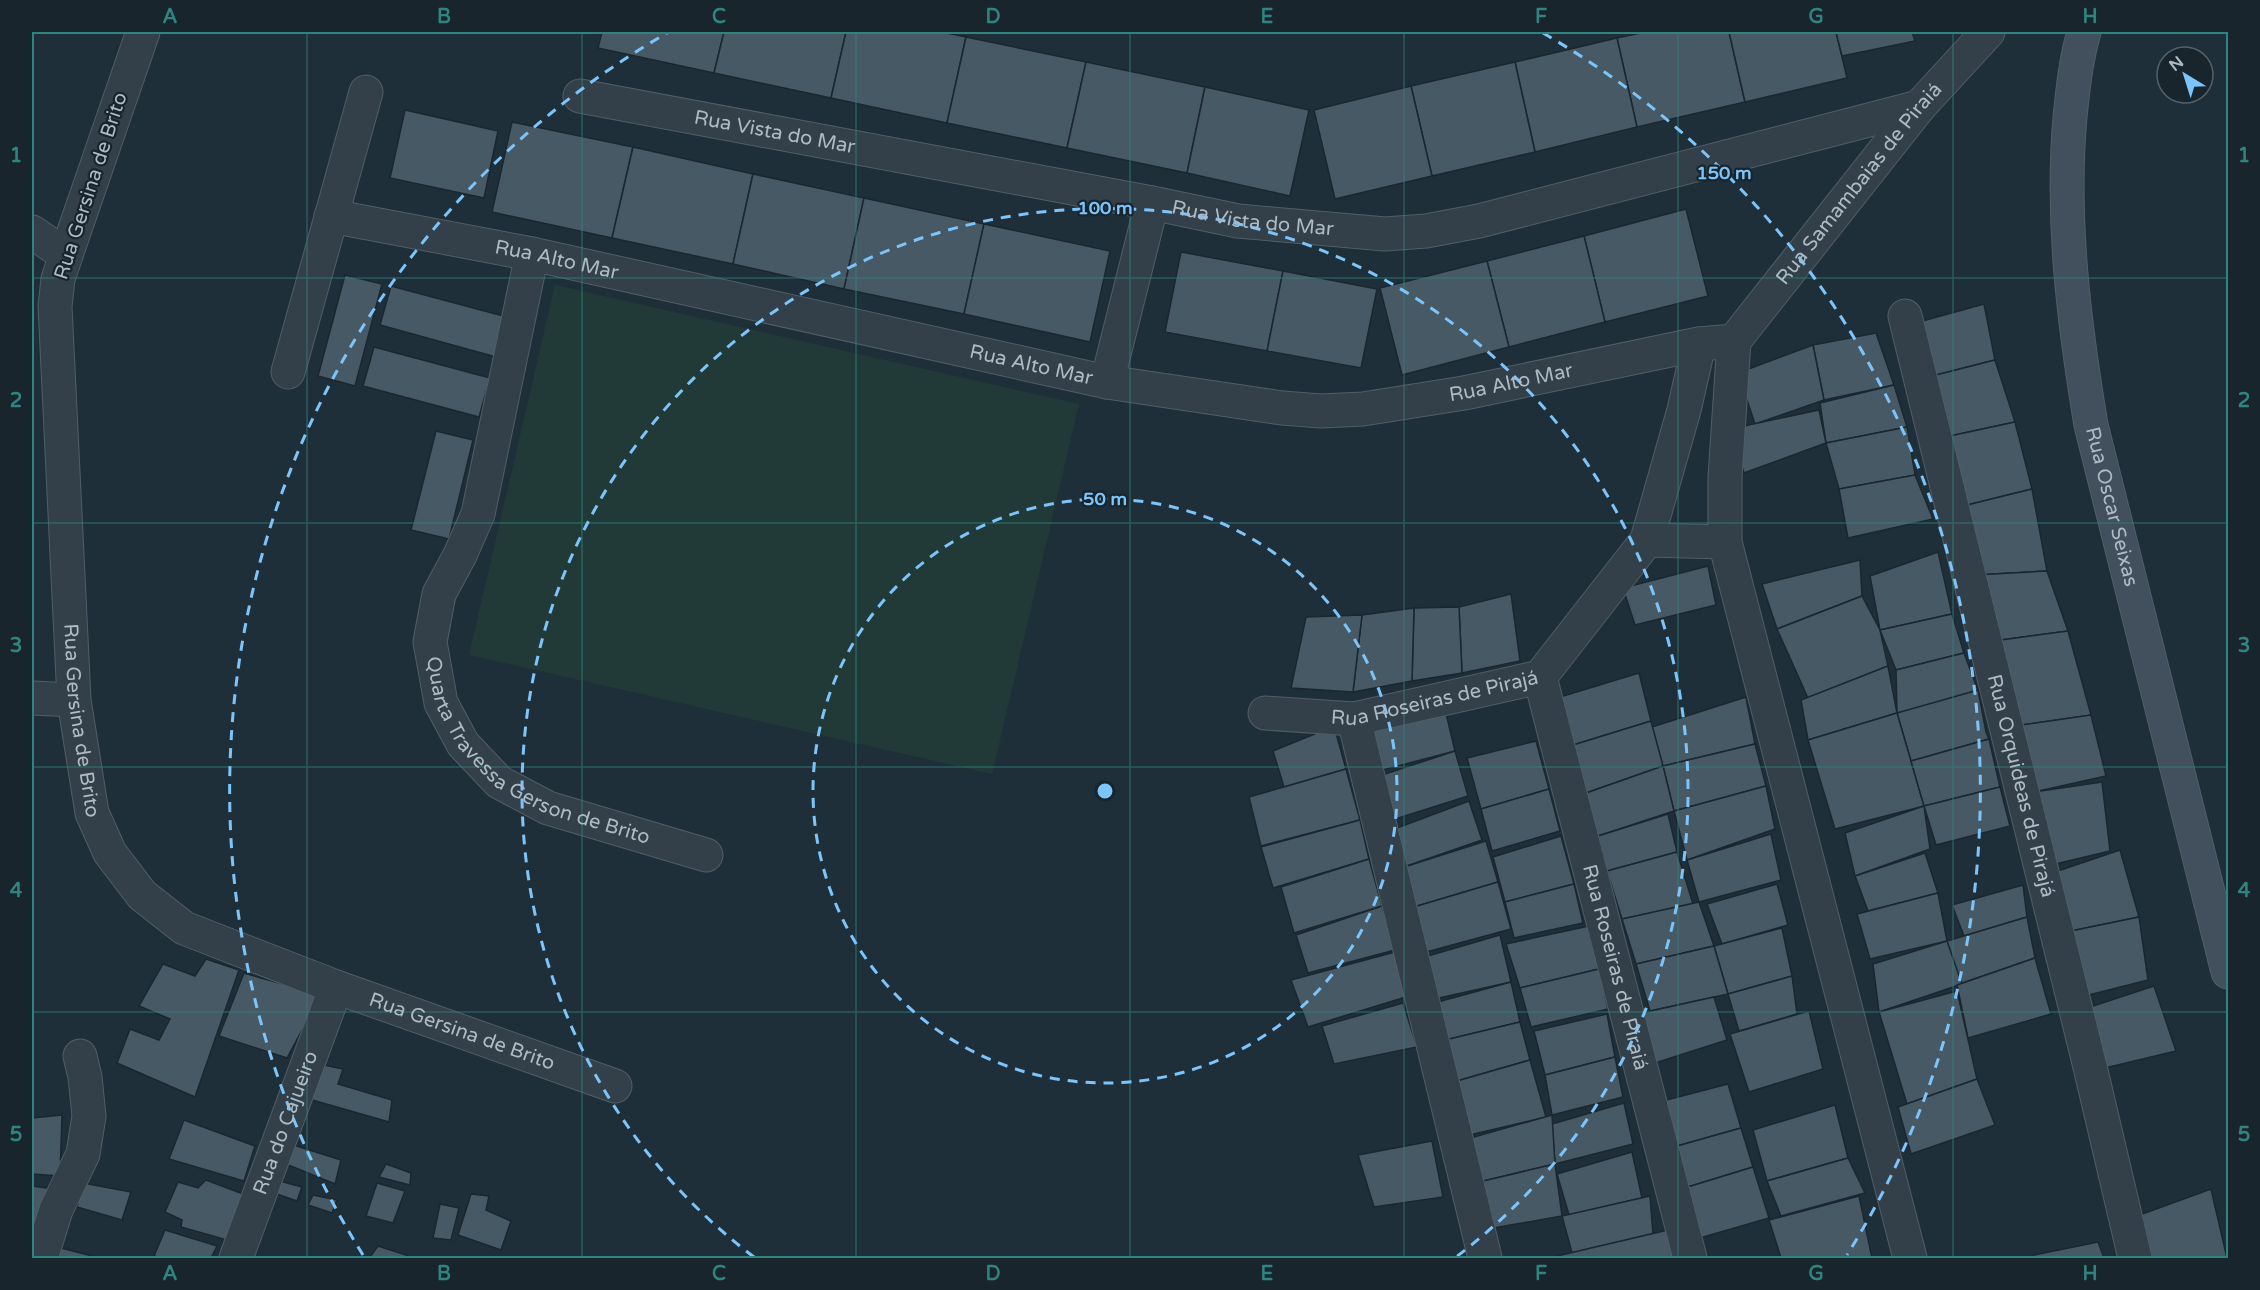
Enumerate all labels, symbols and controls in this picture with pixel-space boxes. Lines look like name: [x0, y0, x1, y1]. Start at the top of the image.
text: A: [163, 5, 178, 29]
text: B: [437, 5, 451, 29]
text: C: [712, 5, 726, 29]
text: D: [985, 5, 1001, 29]
text: E: [1261, 5, 1274, 29]
text: F: [1535, 5, 1547, 29]
text: G: [1808, 5, 1824, 29]
text: H: [2082, 5, 2098, 29]
north arrow: [2155, 45, 2215, 105]
text: N: [2165, 52, 2188, 76]
street label: Rua Samambaias de Piraiá: [1771, 78, 1947, 290]
street label: Rua Gersina de Brito: [49, 89, 133, 283]
street label: Rua Vista do Mar: [692, 106, 857, 159]
text: 1: [10, 144, 22, 168]
text: 1: [2238, 144, 2250, 168]
text: 150 m: [1696, 162, 1752, 184]
street label: Rua Vista do Mar: [1169, 195, 1335, 241]
text: 100 m: [1077, 197, 1133, 219]
street label: Rua Alto Mar: [493, 235, 621, 285]
street label: Rua Alto Mar: [967, 340, 1096, 391]
street label: Rua Alto Mar: [1447, 359, 1575, 407]
text: 2: [10, 389, 22, 413]
text: 2: [2238, 389, 2250, 413]
street label: Rua Oscar Seixas: [2080, 424, 2143, 589]
text: 50 m: [1083, 488, 1127, 510]
street label: Rua Gersina de Brito: [58, 623, 105, 819]
text: 3: [10, 634, 22, 658]
text: 3: [2238, 634, 2250, 658]
street label: Quarta Travessa Gerson de Brito: [421, 655, 653, 850]
street label: Rua Roseiras de Pirajá: [1330, 666, 1541, 731]
street label: Rua Orquideas de Pirajá: [1982, 672, 2060, 900]
centre of rings: [1095, 781, 1115, 801]
street label: Rua Roseiras de Piraiá: [1577, 862, 1653, 1073]
text: 4: [10, 879, 23, 903]
text: 4: [2238, 879, 2251, 903]
street label: Rua Gersina de Brito: [366, 988, 558, 1076]
street label: Rua do Cajueiro: [248, 1048, 323, 1198]
text: 5: [10, 1123, 22, 1147]
text: 5: [2238, 1123, 2250, 1147]
text: A: [163, 1262, 178, 1286]
text: B: [437, 1262, 451, 1286]
text: C: [712, 1262, 726, 1286]
text: D: [985, 1262, 1001, 1286]
text: E: [1261, 1262, 1274, 1286]
text: F: [1535, 1262, 1547, 1286]
text: G: [1808, 1262, 1824, 1286]
text: H: [2082, 1262, 2098, 1286]

